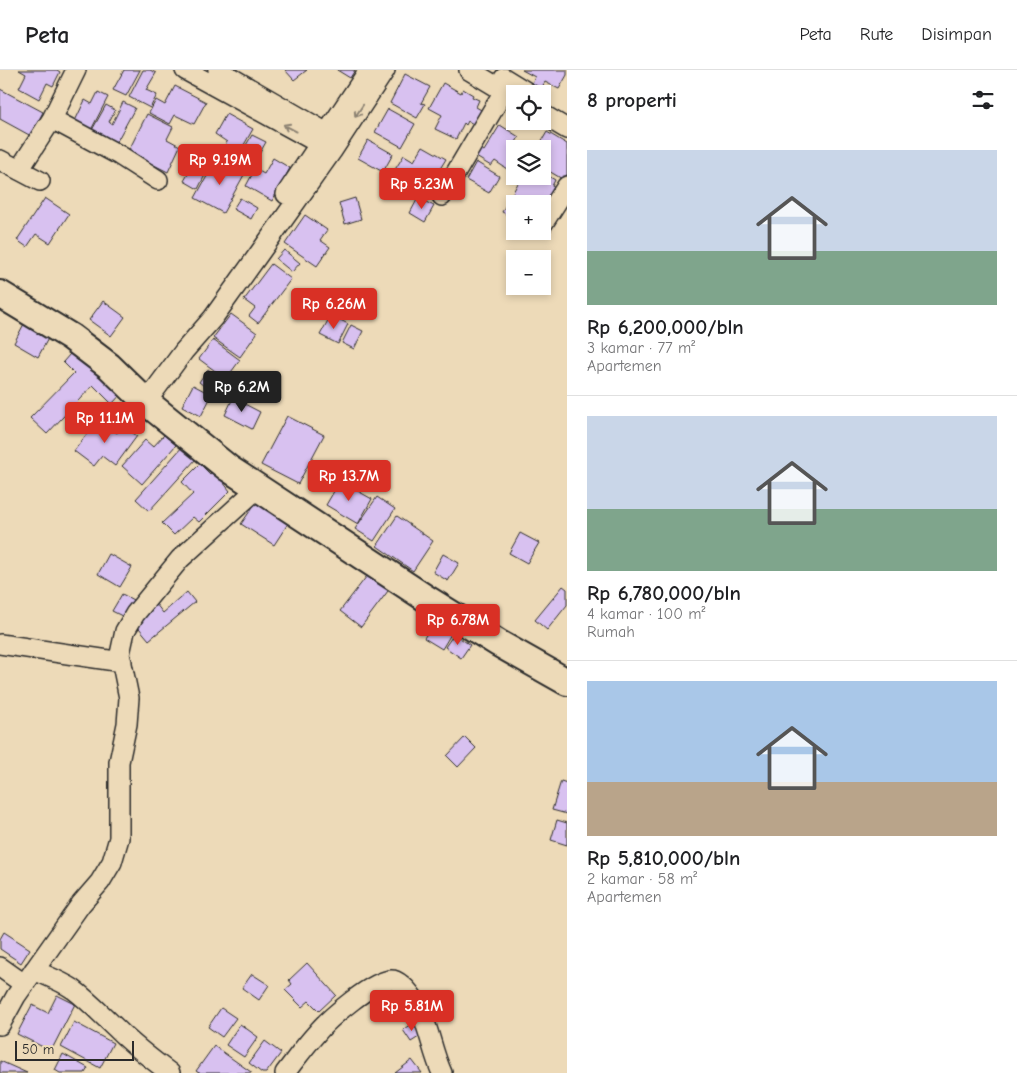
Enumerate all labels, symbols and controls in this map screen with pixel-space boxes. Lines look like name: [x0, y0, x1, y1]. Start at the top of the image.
text: Peta: [25, 21, 70, 49]
text: Peta: [799, 24, 832, 45]
text: Rute: [860, 24, 893, 45]
text: Disimpan: [921, 24, 992, 45]
map controls: [506, 85, 551, 295]
button: locate: [506, 85, 551, 130]
icon: filters: [969, 86, 997, 114]
text: 8 properti: [587, 88, 677, 112]
one-way arrow: [353, 103, 363, 117]
one-way arrow: [283, 122, 297, 132]
button: layers: [506, 140, 551, 185]
pin: Rp 9.19M: [168, 144, 272, 186]
text: Rp 9.19M: [189, 151, 251, 169]
pin: Rp 5.23M: [370, 168, 474, 210]
text: Rp 5.23M: [390, 175, 454, 193]
icon: home: [747, 183, 837, 273]
button: +: [506, 195, 551, 240]
button: −: [506, 250, 551, 295]
pin: Rp 6.26M: [282, 288, 386, 330]
text: Rp 6.26M: [302, 295, 366, 313]
text: Rp 6,200,000/bln: [587, 315, 744, 339]
text: 3 kamar · 77 m²: [587, 339, 695, 357]
text: Apartemen: [587, 357, 662, 375]
pin: Rp 6.2M: [196, 370, 288, 413]
text: Rp 6.2M: [214, 378, 270, 396]
pin: Rp 11.1M: [53, 402, 157, 444]
text: Rp 11.1M: [76, 409, 134, 427]
icon: home: [747, 448, 837, 538]
pin: Rp 13.7M: [297, 460, 401, 502]
text: Rp 13.7M: [319, 467, 379, 485]
text: Rp 6,780,000/bln: [587, 581, 741, 605]
pin: Rp 6.78M: [406, 604, 510, 646]
text: 4 kamar · 100 m²: [587, 605, 705, 623]
text: Rp 6.78M: [427, 611, 489, 629]
text: Rumah: [587, 623, 635, 641]
icon: home: [747, 713, 837, 803]
text: Rp 5,810,000/bln: [587, 846, 740, 870]
text: 2 kamar · 58 m²: [587, 870, 697, 888]
text: Apartemen: [587, 888, 662, 906]
pin: Rp 5.81M: [360, 990, 464, 1032]
text: Rp 5.81M: [381, 997, 443, 1015]
scale bar: [15, 1038, 134, 1061]
text: 50 m: [22, 1041, 54, 1058]

